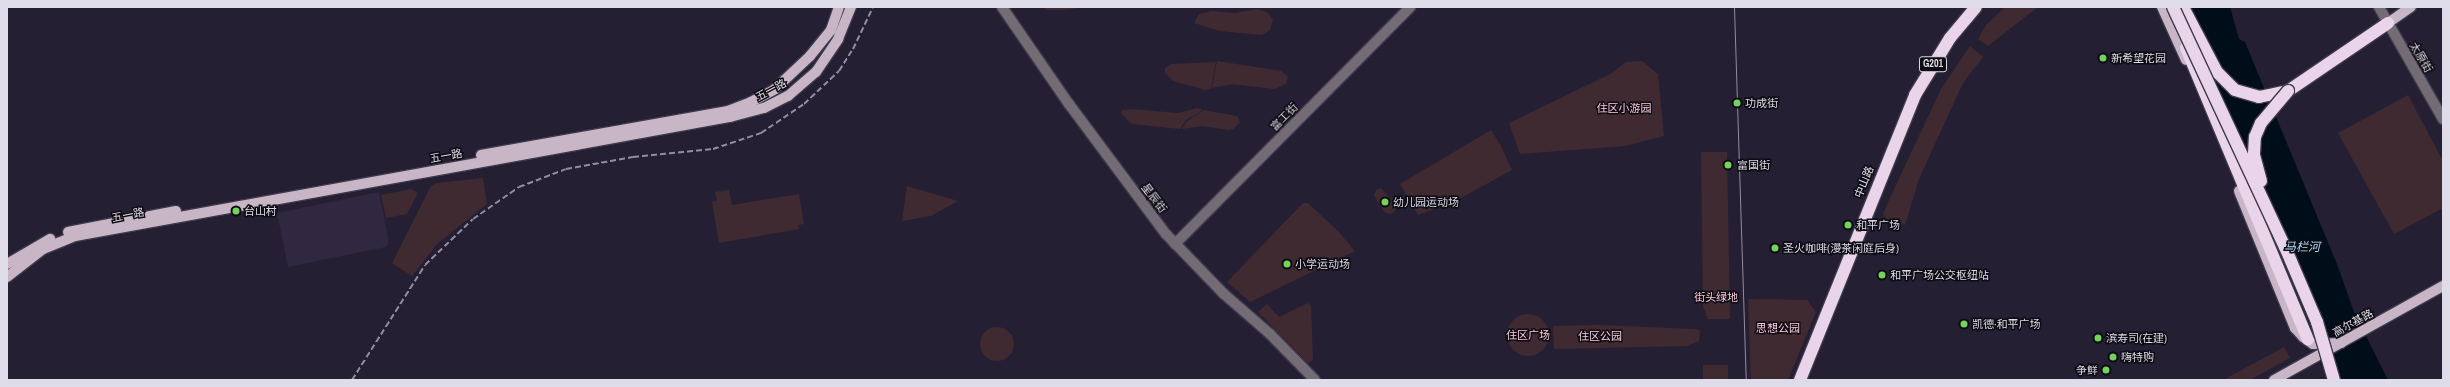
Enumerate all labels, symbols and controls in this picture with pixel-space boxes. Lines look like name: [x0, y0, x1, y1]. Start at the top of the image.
street label: 太原街: [2407, 39, 2435, 75]
place label: 新希望花园: [2111, 51, 2166, 65]
marker: 新希望花园: [2098, 53, 2108, 63]
road number: G201: [1918, 56, 1948, 72]
street label: 五一路: [753, 76, 789, 104]
place label: 功成街: [1745, 96, 1778, 110]
marker: 功成街: [1732, 98, 1742, 108]
street label: 富工街: [1268, 101, 1300, 133]
park label: 住区小游园: [1597, 101, 1651, 115]
street label: 五一路: [429, 147, 463, 165]
place label: 富国街: [1737, 158, 1770, 172]
marker: 富国街: [1722, 159, 1734, 171]
street label: 中山路: [1852, 164, 1876, 200]
street label: 星辰街: [1139, 181, 1169, 215]
place label: 幼儿园运动场: [1393, 195, 1459, 209]
marker: 幼儿园运动场: [1380, 197, 1390, 207]
place label: 台山村: [244, 204, 277, 218]
street label: 五一路: [111, 205, 145, 225]
marker: 台山村: [231, 206, 241, 216]
place label: 和平广场: [1856, 218, 1900, 232]
marker: 和平广场: [1843, 220, 1853, 230]
place label: 圣火咖啡(漫茶闲庭后身): [1783, 241, 1899, 255]
water label: 马栏河: [2284, 241, 2320, 255]
marker: 圣火咖啡(漫茶闲庭后身): [1770, 243, 1780, 253]
place label: 小学运动场: [1295, 257, 1350, 271]
marker: 小学运动场: [1282, 259, 1292, 269]
place label: 和平广场公交枢纽站: [1890, 268, 1989, 282]
marker: 和平广场公交枢纽站: [1877, 270, 1887, 280]
park label: 街头绿地: [1694, 290, 1738, 304]
street label: 高尔基路: [2331, 307, 2375, 339]
place label: 凯德·和平广场: [1972, 317, 2041, 331]
marker: 凯德·和平广场: [1959, 319, 1969, 329]
park label: 思想公园: [1756, 321, 1800, 335]
park label: 住区广场: [1506, 328, 1550, 342]
park label: 住区公园: [1578, 329, 1622, 343]
place label: 滨寿司(在建): [2106, 331, 2167, 345]
marker: 滨寿司(在建): [2093, 333, 2103, 343]
place label: 嗨特购: [2121, 350, 2154, 364]
marker: 嗨特购: [2108, 352, 2118, 362]
place label: 争鲜: [2076, 363, 2098, 377]
marker: 争鲜: [2101, 365, 2111, 375]

